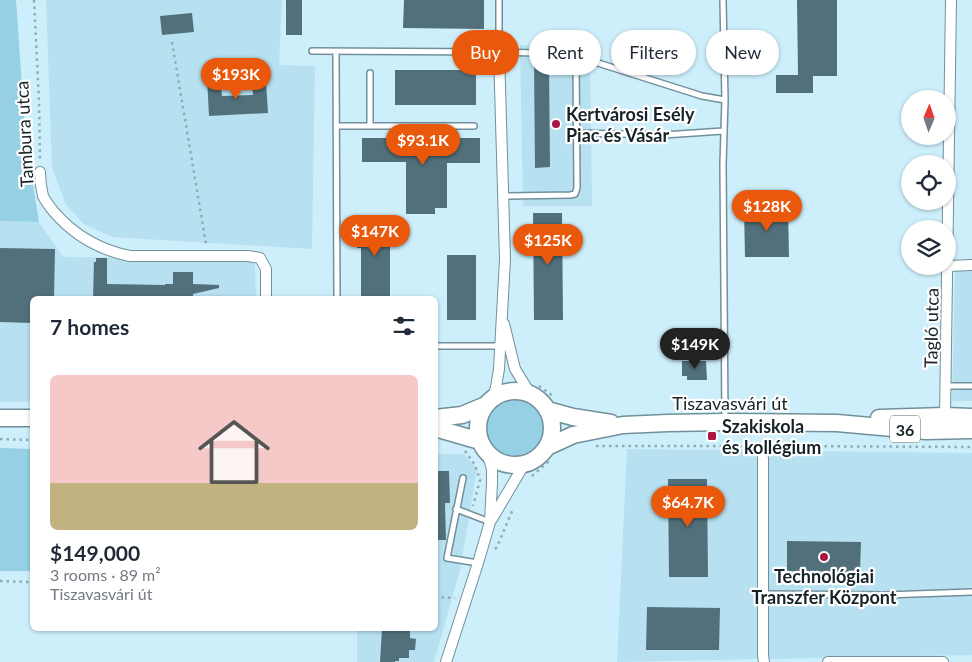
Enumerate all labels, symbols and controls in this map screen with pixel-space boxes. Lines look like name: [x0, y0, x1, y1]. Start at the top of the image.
chip: Buy: [452, 30, 519, 75]
chip: Rent: [529, 30, 601, 75]
chip: Filters: [611, 30, 696, 75]
chip: New: [706, 30, 779, 75]
pin: $193K: [201, 58, 271, 100]
text: $193K: [212, 64, 260, 83]
street label: Tambura utca: [10, 80, 38, 188]
north arrow: [901, 90, 956, 145]
map controls: [901, 90, 956, 275]
place label: Kertvárosi Esély Piac és Vásár: [566, 103, 695, 146]
marker: Kertvárosi Esély Piac és Vásár: [550, 118, 562, 130]
pin: $93.1K: [382, 124, 464, 166]
text: $93.1K: [397, 130, 449, 149]
button: locate: [901, 155, 956, 210]
pin: $128K: [732, 190, 802, 232]
text: $128K: [743, 196, 791, 215]
pin: $147K: [340, 214, 410, 257]
button: layers: [901, 220, 956, 275]
text: $147K: [351, 221, 399, 240]
pin: $125K: [513, 224, 583, 266]
text: $125K: [524, 230, 572, 249]
street label: Tagló utca: [919, 288, 943, 368]
icon: filters: [390, 312, 418, 340]
text: 7 homes: [50, 314, 129, 339]
pin: $149K: [660, 328, 730, 370]
text: $149K: [671, 334, 719, 353]
street label: Tiszavasvári út: [672, 392, 788, 414]
icon: home: [189, 407, 279, 497]
place label: Szakiskola és kollégium: [722, 415, 821, 458]
road number: 36: [890, 416, 920, 442]
marker: Szakiskola és kollégium: [706, 430, 718, 442]
pin: $64.7K: [647, 486, 729, 528]
text: $64.7K: [662, 492, 714, 511]
text: $149,000: [50, 540, 140, 565]
marker: Technológiai Transzfer Központ: [818, 551, 830, 563]
text: 3 rooms · 89 m²: [50, 565, 161, 584]
place label: Technológiai Transzfer Központ: [752, 565, 897, 608]
text: Tiszavasvári út: [50, 584, 152, 603]

